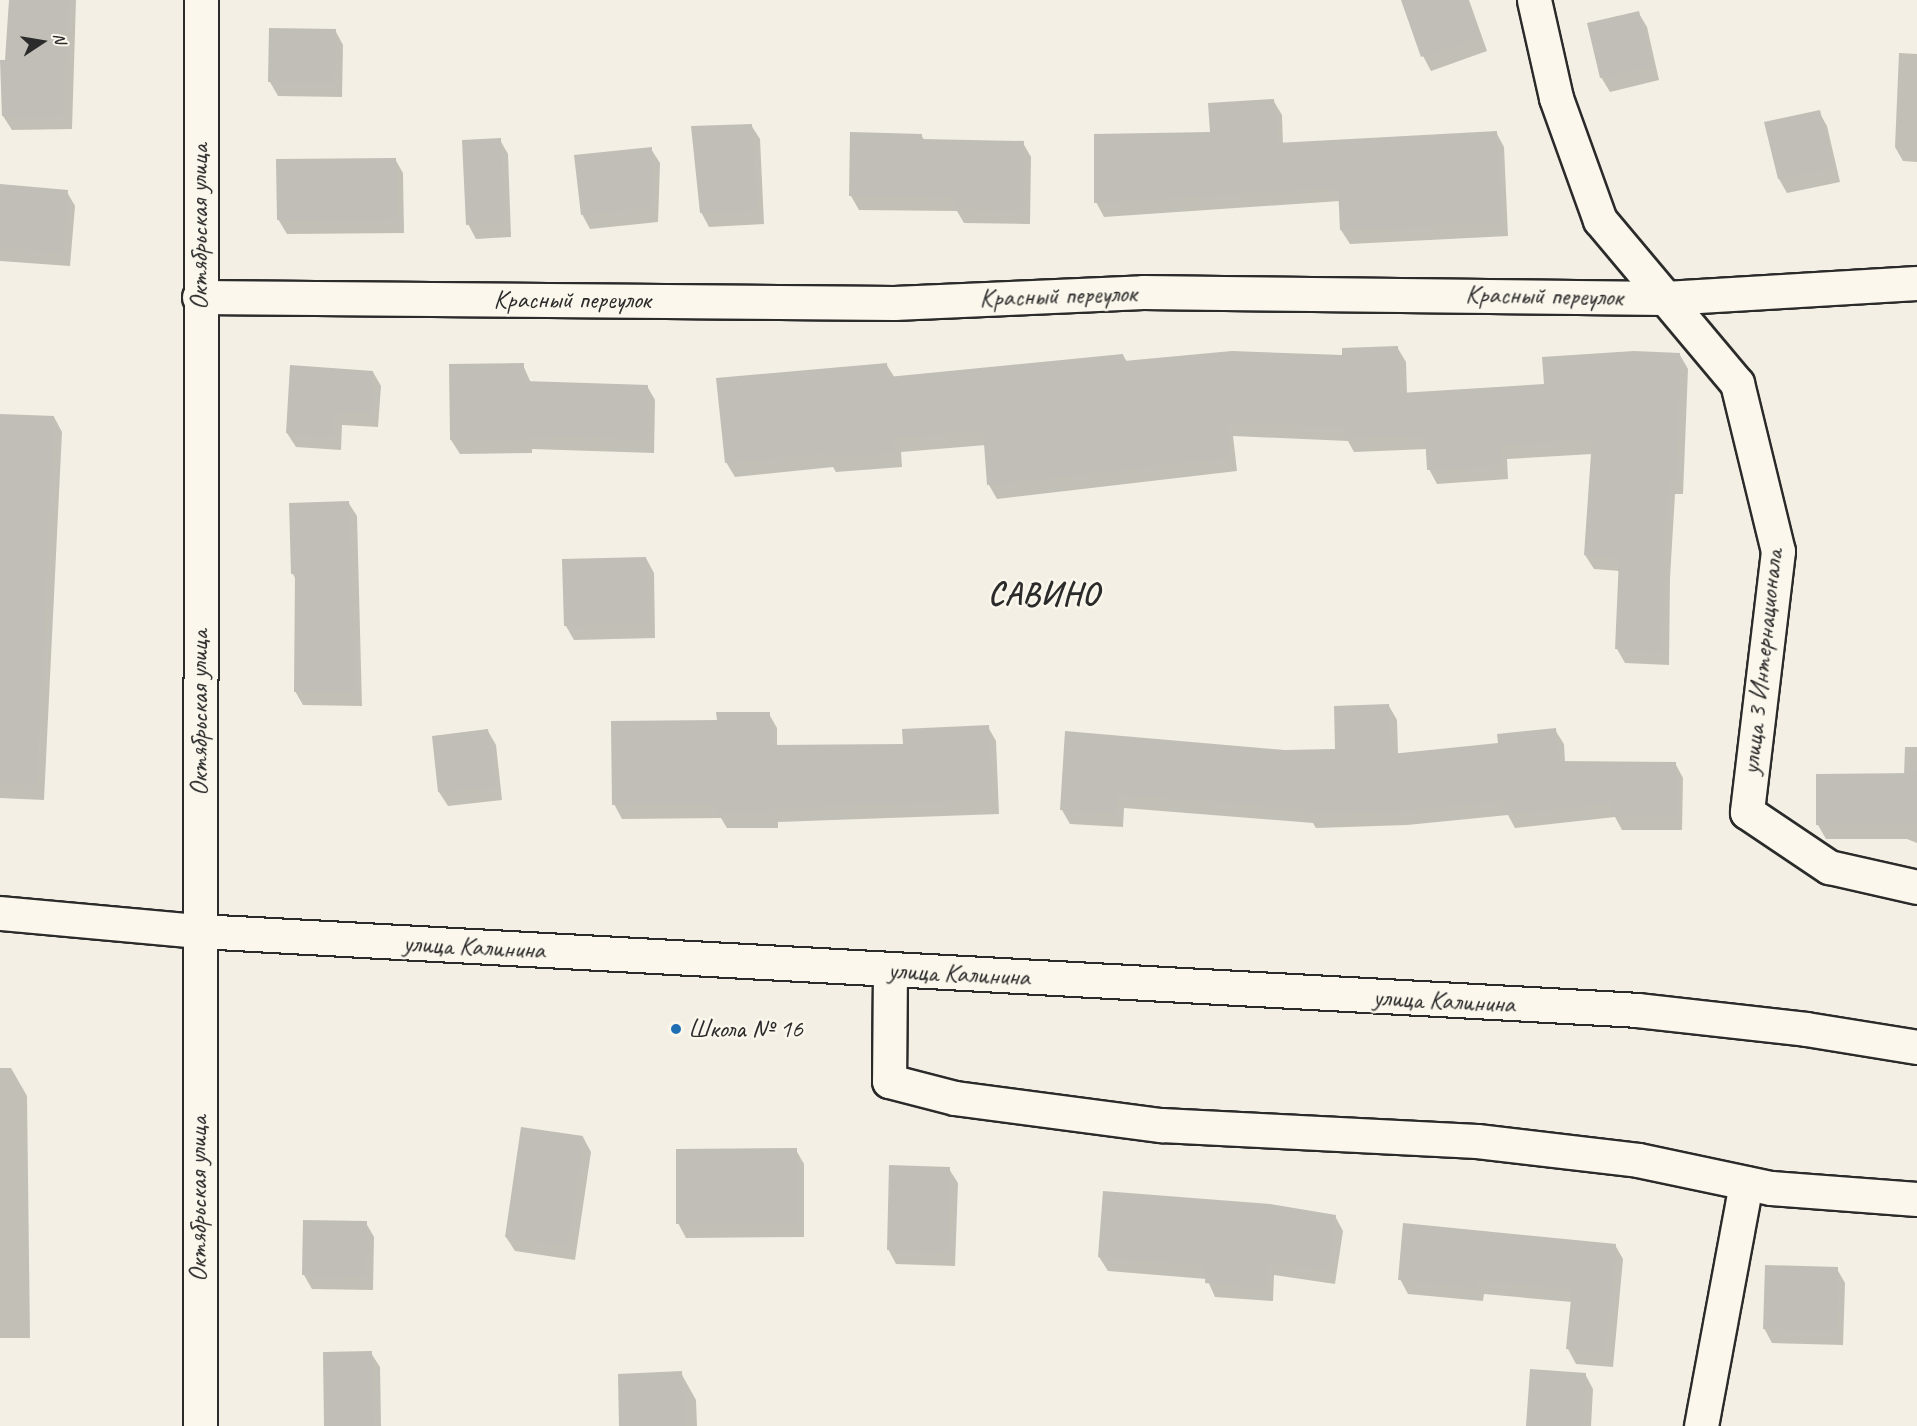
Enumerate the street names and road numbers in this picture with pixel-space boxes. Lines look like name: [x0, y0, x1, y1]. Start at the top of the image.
street label: Октябрьская улица: [183, 143, 215, 311]
street label: Красный переулок: [979, 278, 1137, 314]
street label: Красный переулок: [1465, 279, 1623, 313]
street label: Красный переулок: [493, 284, 651, 316]
street label: улица 3 Интернационала: [1735, 548, 1789, 776]
street label: Октябрьская улица: [183, 629, 215, 797]
street label: улица Калинина: [402, 928, 546, 966]
street label: улица Калинина: [887, 955, 1031, 993]
street label: улица Калинина: [1372, 982, 1516, 1020]
street label: Октябрьская улица: [182, 1115, 214, 1283]

